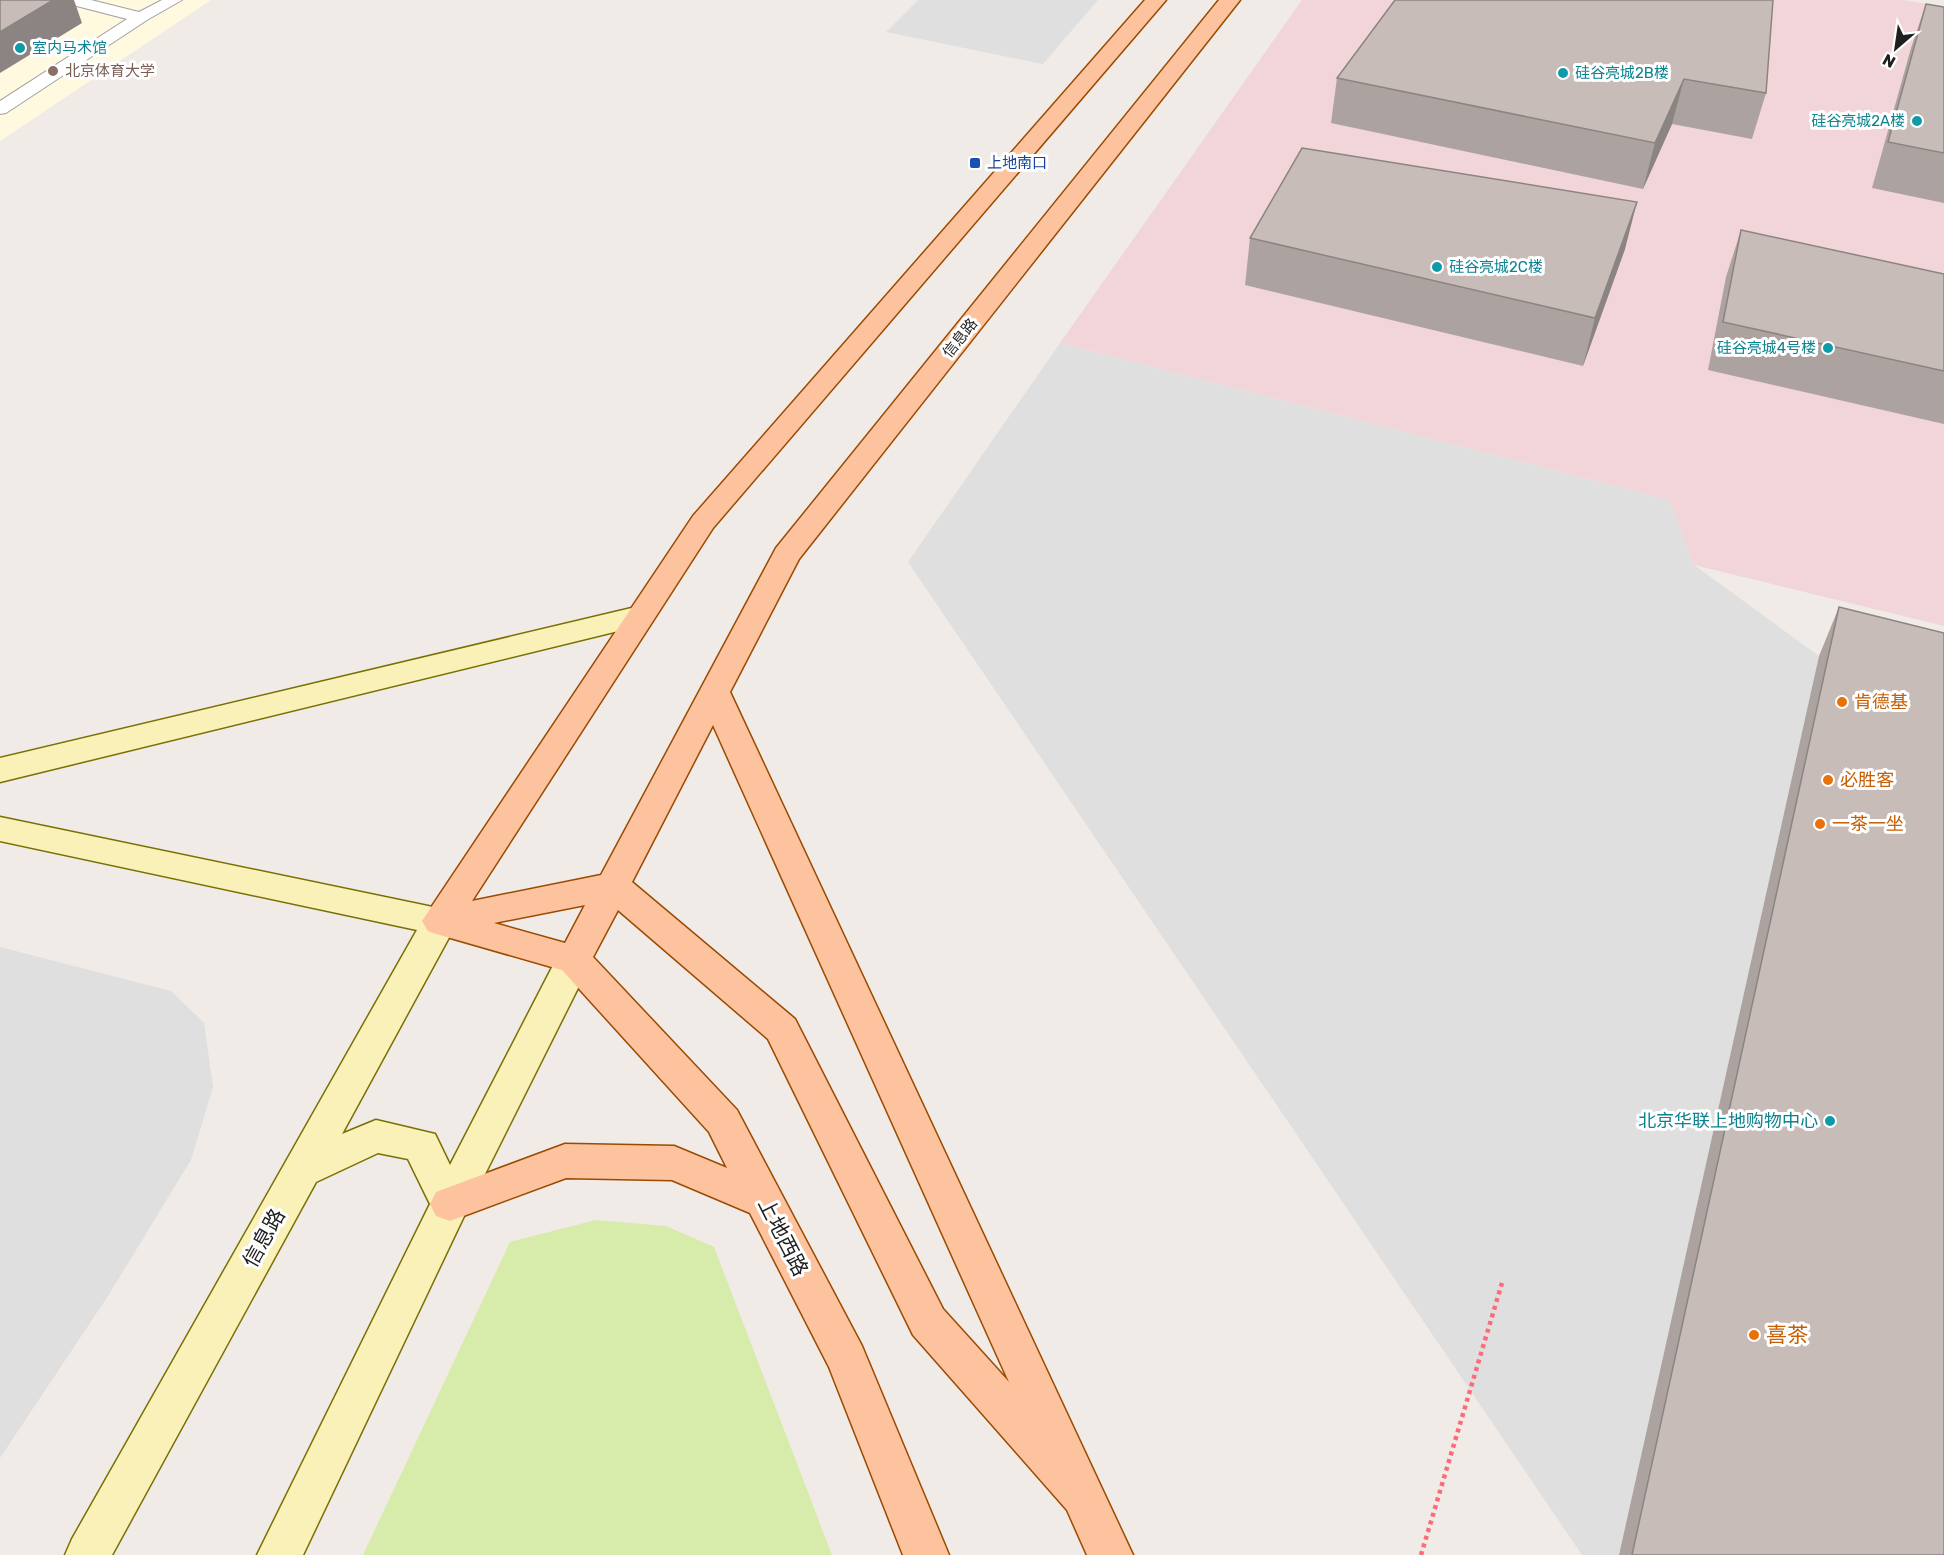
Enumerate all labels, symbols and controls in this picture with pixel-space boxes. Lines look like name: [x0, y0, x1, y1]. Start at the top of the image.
north arrow: [1866, 18, 1926, 78]
place label: 室内马术馆: [32, 39, 107, 57]
marker: 室内马术馆: [13, 41, 27, 55]
text: N: [1879, 50, 1899, 72]
place label: 北京体育大学: [65, 62, 155, 80]
marker: 北京体育大学: [46, 64, 60, 78]
place label: 硅谷亮城2B楼: [1575, 64, 1669, 82]
marker: 硅谷亮城2B楼: [1556, 66, 1570, 80]
place label: 硅谷亮城2A楼: [1811, 112, 1905, 130]
marker: 硅谷亮城2A楼: [1910, 114, 1924, 128]
place label: 上地南口: [987, 154, 1047, 172]
marker: 上地南口: [968, 156, 982, 170]
place label: 硅谷亮城2C楼: [1449, 258, 1543, 276]
marker: 硅谷亮城2C楼: [1430, 260, 1444, 274]
street label: 信息路: [939, 315, 981, 361]
place label: 硅谷亮城4号楼: [1717, 339, 1816, 357]
marker: 硅谷亮城4号楼: [1821, 341, 1835, 355]
place label: 肯德基: [1854, 691, 1908, 713]
marker: 肯德基: [1835, 695, 1849, 709]
place label: 必胜客: [1840, 769, 1894, 791]
marker: 必胜客: [1821, 773, 1835, 787]
place label: 一茶一坐: [1832, 813, 1904, 835]
marker: 一茶一坐: [1813, 817, 1827, 831]
place label: 北京华联上地购物中心: [1638, 1110, 1818, 1132]
marker: 北京华联上地购物中心: [1823, 1114, 1837, 1128]
street label: 上地西路: [753, 1194, 814, 1280]
street label: 信息路: [237, 1204, 290, 1271]
place label: 喜茶: [1766, 1322, 1808, 1347]
marker: 喜茶: [1747, 1328, 1761, 1342]

